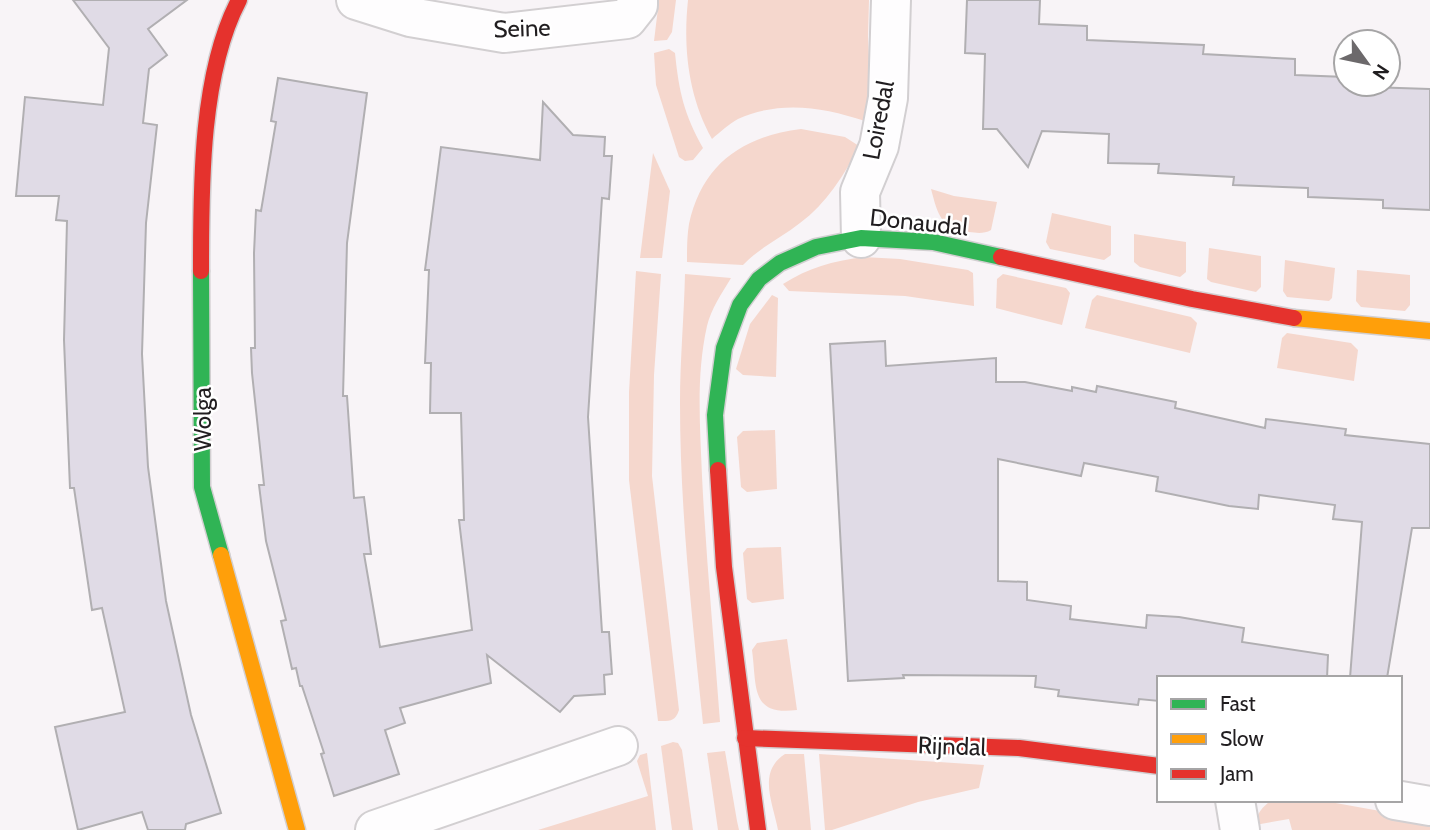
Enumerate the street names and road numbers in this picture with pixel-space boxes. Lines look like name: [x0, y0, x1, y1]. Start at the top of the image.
street label: Seine: [493, 13, 551, 43]
street label: Loiredal: [856, 78, 900, 162]
street label: Donaudal: [868, 202, 970, 242]
street label: Wolga: [188, 386, 217, 451]
street label: Rijndal: [917, 730, 987, 762]

